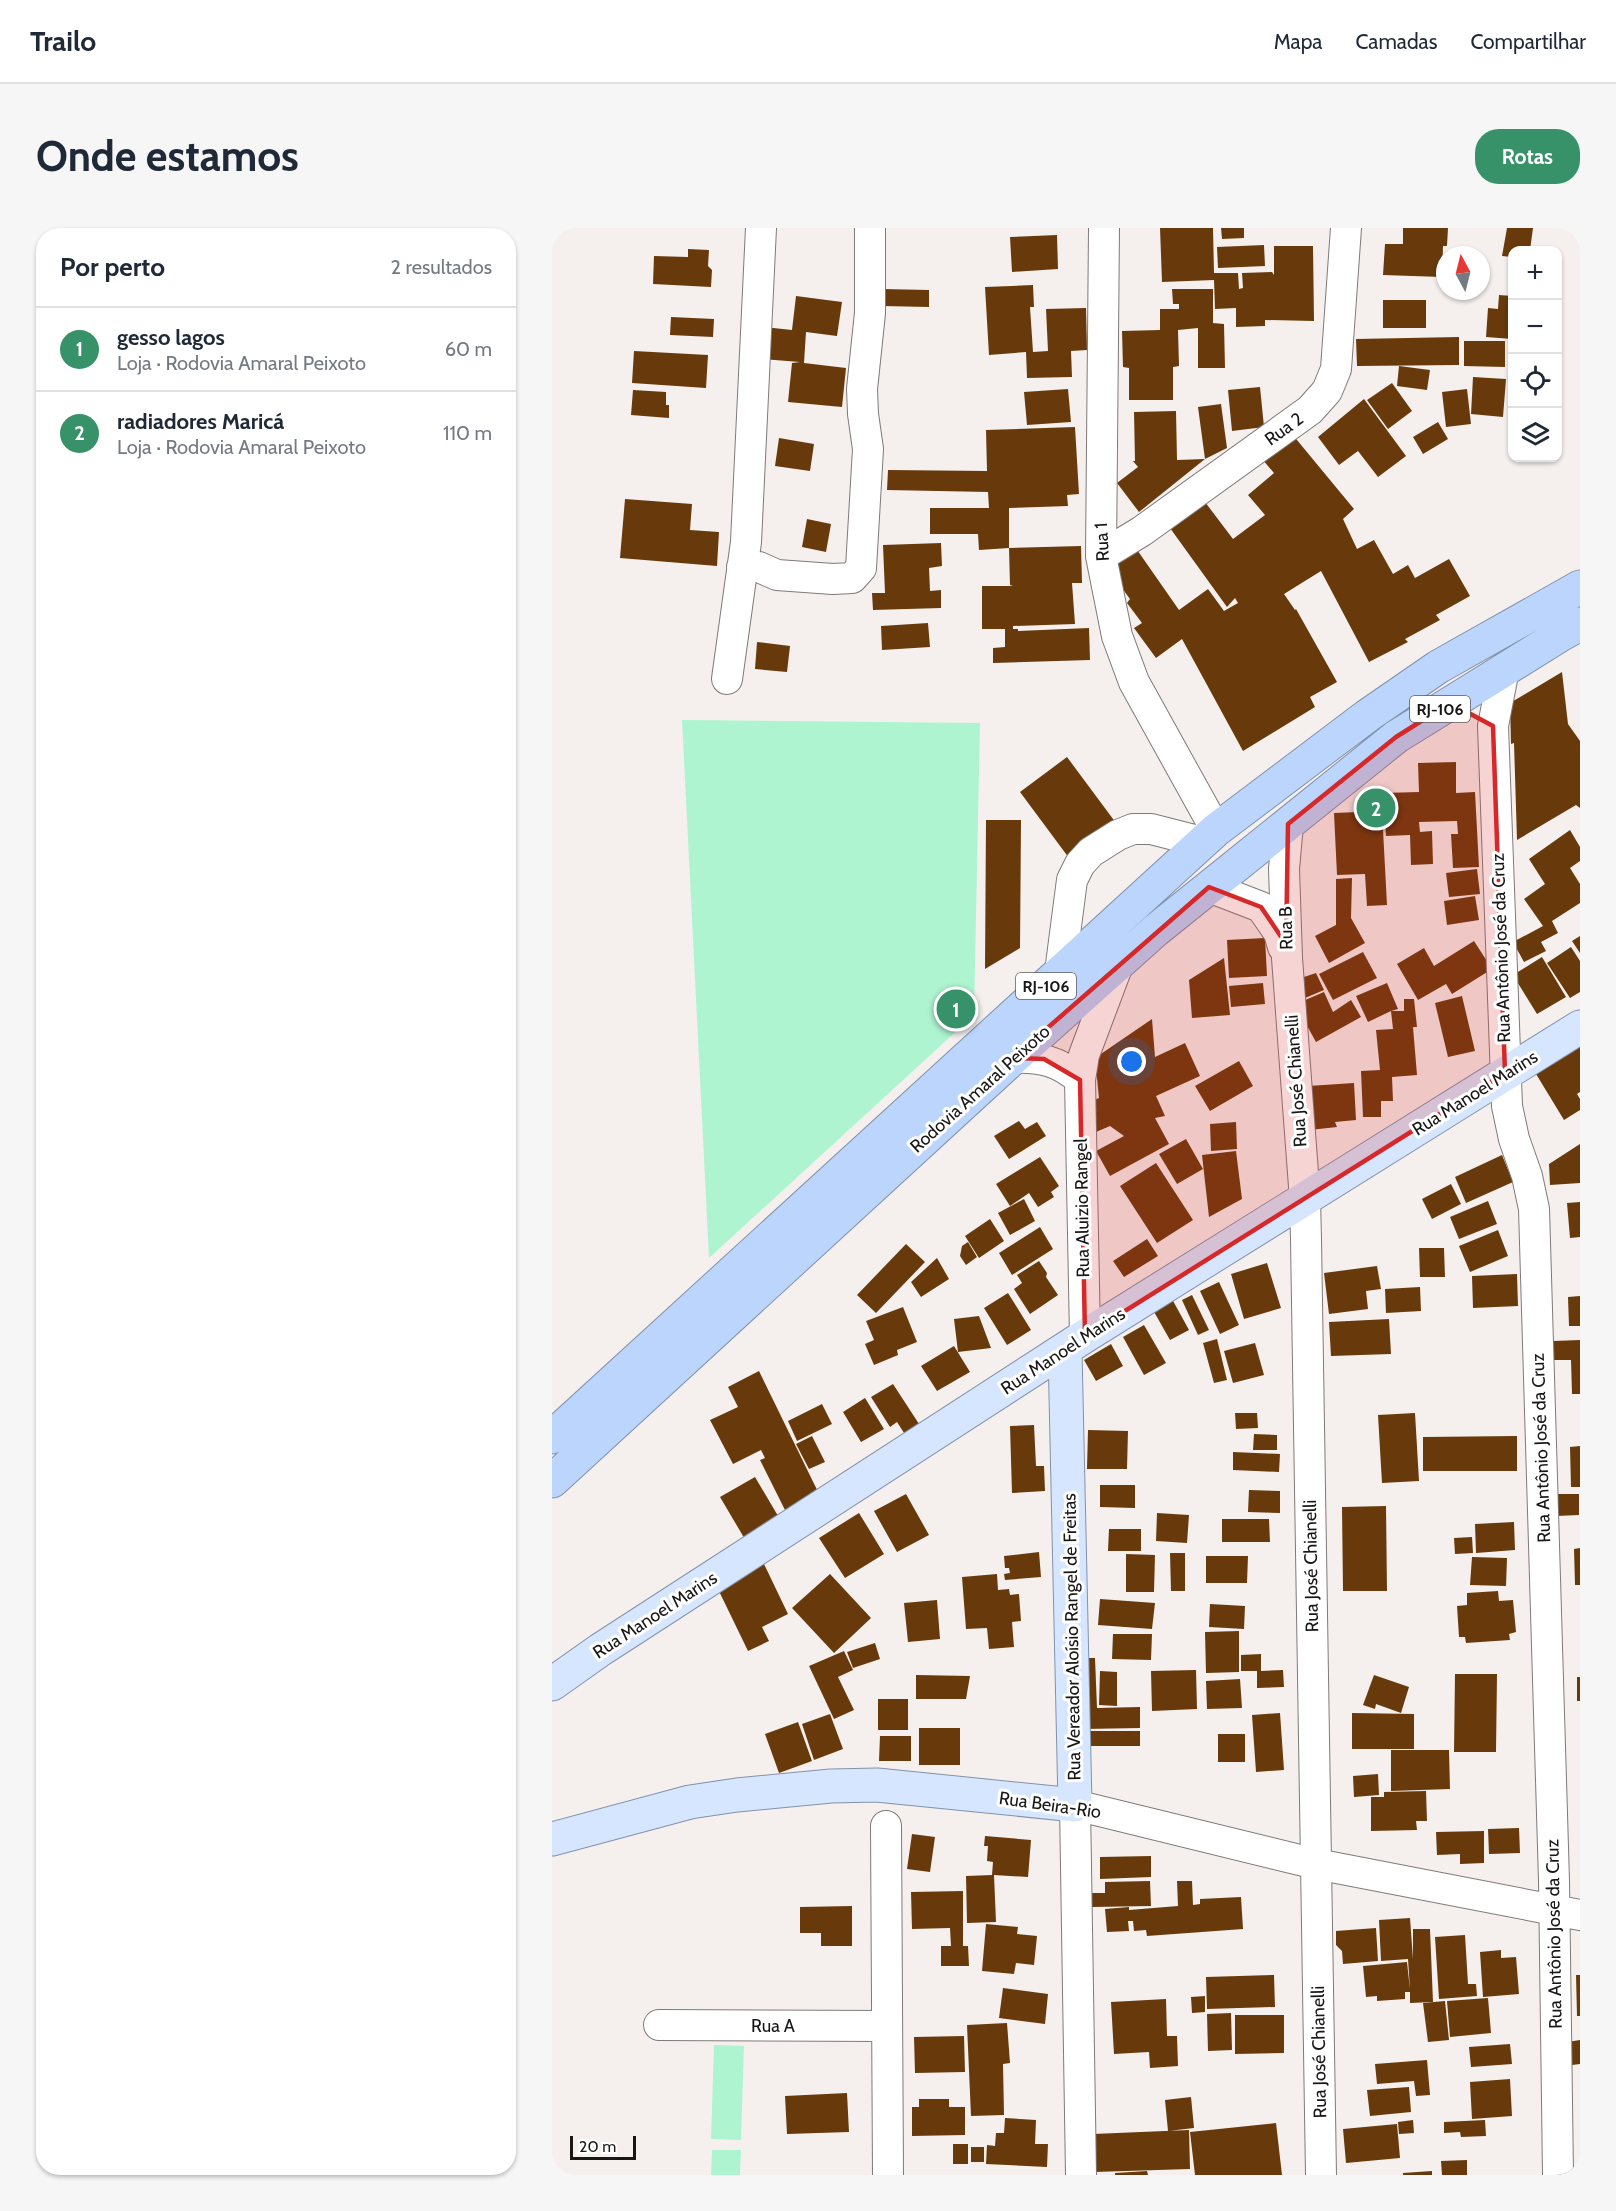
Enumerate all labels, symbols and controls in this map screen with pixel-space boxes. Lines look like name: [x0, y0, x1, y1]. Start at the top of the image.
text: Trailo: [30, 24, 96, 58]
text: Mapa: [1274, 29, 1322, 54]
text: Camadas: [1355, 29, 1437, 54]
text: Compartilhar: [1470, 29, 1586, 54]
button: Rotas: [1475, 129, 1580, 184]
text: Onde estamos: [36, 130, 299, 182]
north arrow: [1436, 246, 1490, 300]
map controls: [1508, 246, 1562, 462]
button: +: [1508, 246, 1562, 300]
text: Por perto: [60, 251, 165, 283]
text: 2 resultados: [391, 255, 492, 279]
button: −: [1508, 300, 1562, 354]
text: gesso lagos: [117, 324, 225, 351]
text: 1: [76, 337, 83, 361]
text: 60 m: [445, 337, 492, 361]
text: Loja · Rodovia Amaral Peixoto: [117, 351, 366, 375]
button: locate: [1508, 354, 1562, 408]
text: radiadores Maricá: [117, 408, 284, 435]
street label: Rua 2: [1260, 408, 1308, 450]
button: layers: [1508, 408, 1562, 462]
text: 2: [74, 421, 85, 445]
text: 110 m: [443, 421, 492, 445]
text: Loja · Rodovia Amaral Peixoto: [117, 435, 366, 459]
street label: Rua 1: [1090, 522, 1114, 562]
road number: RJ-106: [1410, 696, 1470, 722]
pin: 2: [1356, 786, 1396, 830]
street label: Rua Antônio José da Cruz: [1487, 852, 1515, 1043]
street label: Rua B: [1275, 906, 1297, 950]
road number: RJ-106: [1016, 973, 1076, 999]
pin: 1: [936, 986, 976, 1032]
street label: Rua José Chianelli: [1280, 1014, 1312, 1148]
street label: Rodovia Amaral Peixoto: [906, 1020, 1054, 1158]
street label: Rua Manoel Marins: [1408, 1046, 1542, 1140]
your location: [1117, 1047, 1146, 1076]
street label: Rua Aluizio Rangel: [1070, 1137, 1094, 1278]
street label: Rua Manoel Marins: [997, 1303, 1129, 1399]
street label: Rua Antônio José da Cruz: [1527, 1352, 1555, 1543]
street label: Rua Vereador Aloísio Rangel de Freitas: [1058, 1493, 1086, 1781]
street label: Rua José Chianelli: [1299, 1500, 1323, 1632]
street label: Rua Manoel Marins: [589, 1567, 721, 1663]
street label: Rua Beira-Rio: [998, 1787, 1103, 1823]
street label: Rua Antônio José da Cruz: [1541, 1838, 1567, 2029]
street label: Rua José Chianelli: [1307, 1986, 1331, 2118]
street label: Rua A: [751, 2015, 795, 2037]
scale bar: [570, 2133, 636, 2160]
text: 20 m: [579, 2137, 616, 2156]

